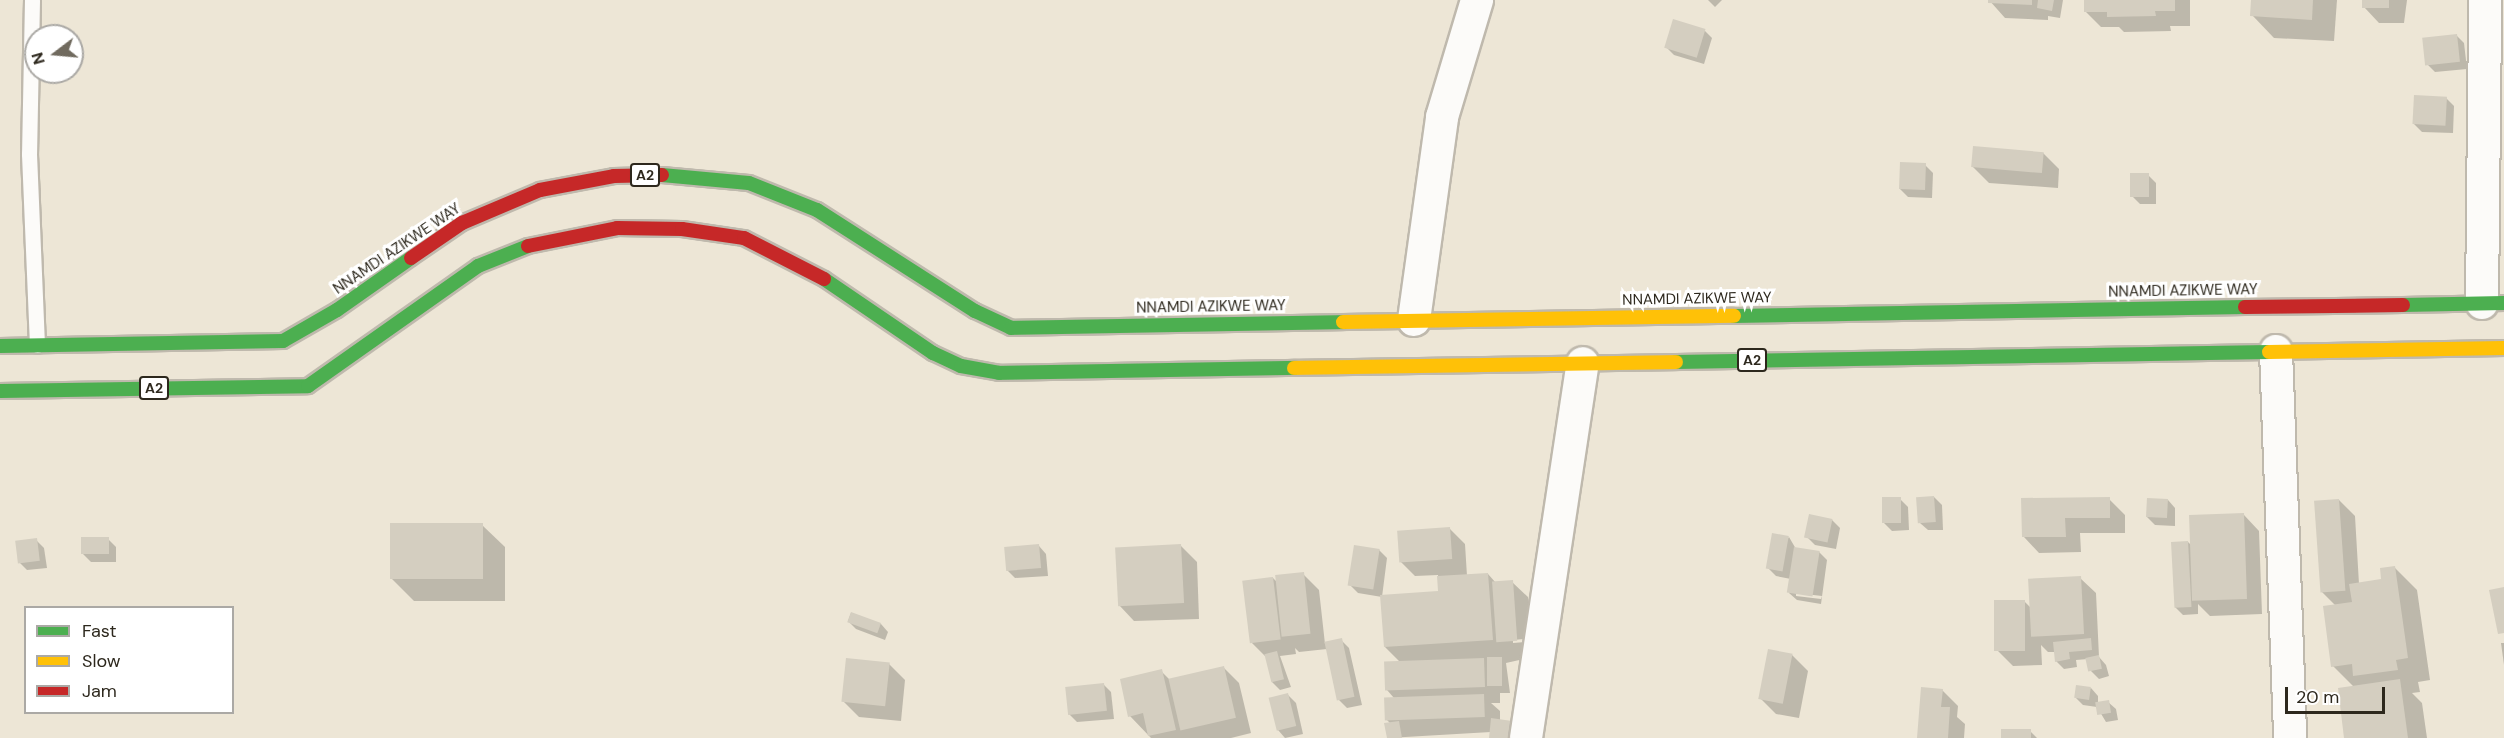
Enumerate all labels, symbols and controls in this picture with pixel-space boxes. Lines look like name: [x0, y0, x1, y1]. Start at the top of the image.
north arrow: [24, 24, 84, 84]
text: N: [26, 50, 50, 67]
road number: A2: [628, 164, 662, 186]
street label: NNAMDI AZIKWE WAY: [330, 200, 464, 298]
street label: NNAMDI AZIKWE WAY: [2108, 281, 2258, 301]
street label: NNAMDI AZIKWE WAY: [1622, 289, 1772, 309]
street label: NNAMDI AZIKWE WAY: [1136, 297, 1286, 317]
road number: A2: [1736, 349, 1768, 371]
road number: A2: [138, 377, 170, 399]
legend: [24, 606, 234, 714]
text: Fast: [82, 619, 117, 643]
text: Slow: [82, 649, 121, 673]
scale bar: [2288, 675, 2388, 713]
text: Jam: [82, 679, 117, 703]
text: 20 m: [2296, 685, 2339, 709]

